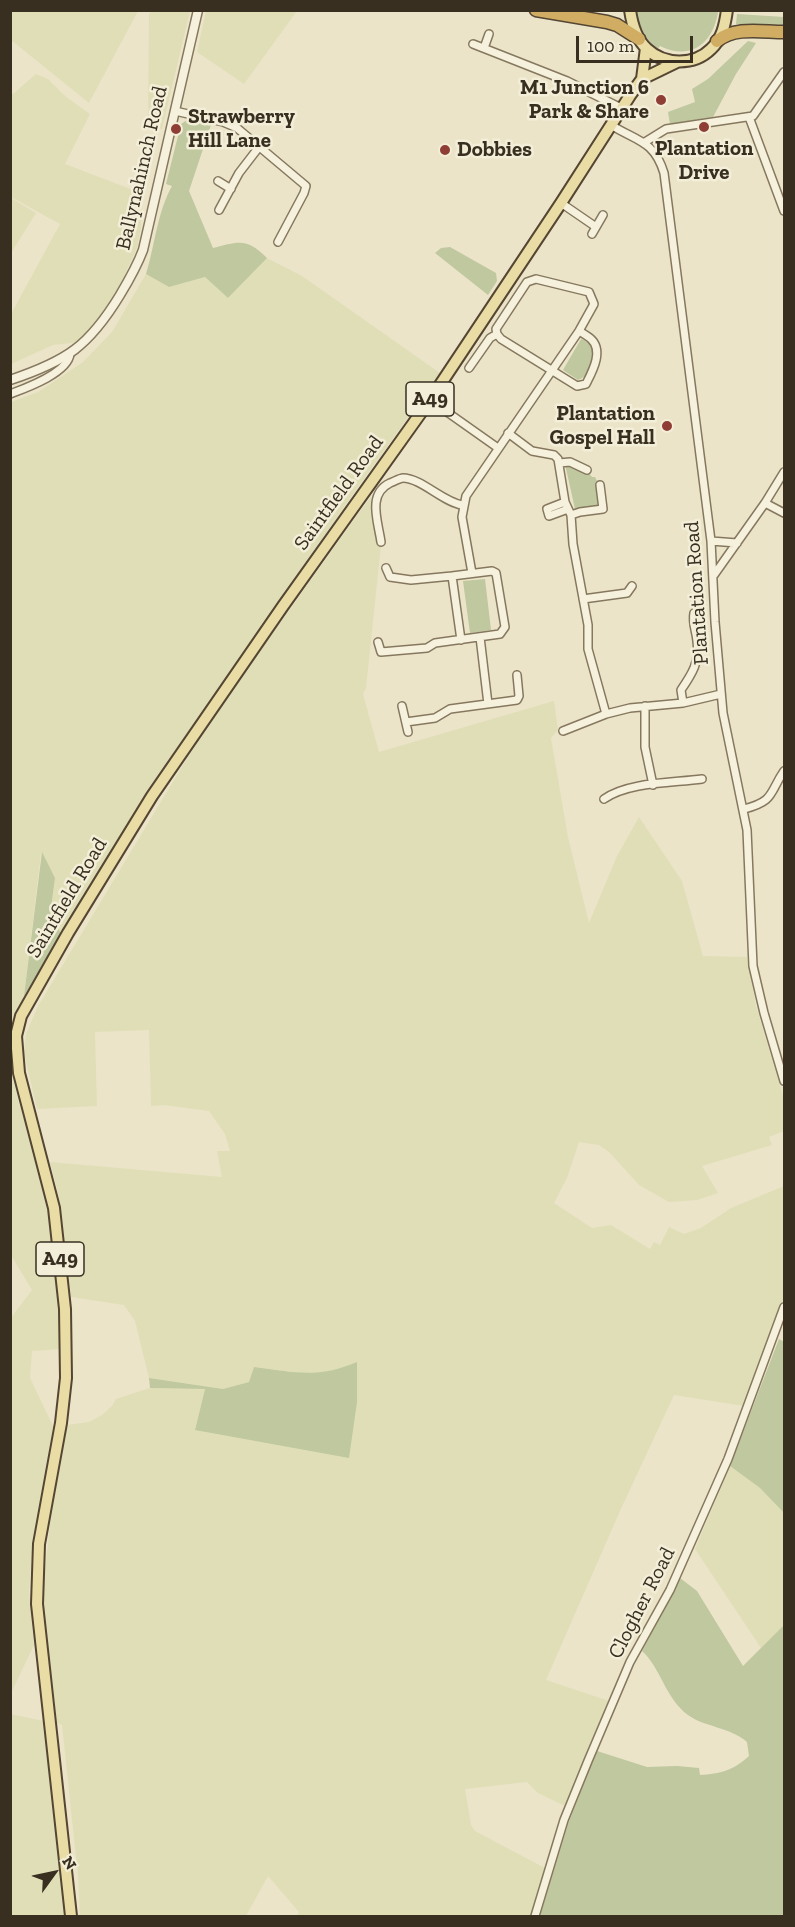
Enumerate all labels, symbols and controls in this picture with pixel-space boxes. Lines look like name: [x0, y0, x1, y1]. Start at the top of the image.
scale bar: [579, 24, 696, 62]
text: 100 m: [587, 35, 634, 57]
place label: M1 Junction 6 Park & Share: [520, 75, 649, 125]
street label: Ballynahinch Road: [111, 83, 173, 253]
marker: M1 Junction 6 Park & Share: [654, 93, 668, 107]
place label: Strawberry Hill Lane: [188, 104, 295, 154]
marker: Plantation Drive: [697, 120, 711, 134]
marker: Strawberry Hill Lane: [169, 122, 183, 136]
place label: Plantation Drive: [655, 136, 753, 186]
place label: Dobbies: [457, 137, 532, 163]
marker: Dobbies: [438, 143, 452, 157]
road number: A49: [406, 382, 454, 416]
place label: Plantation Gospel Hall: [550, 401, 655, 451]
marker: Plantation Gospel Hall: [660, 419, 674, 433]
street label: Saintfield Road: [289, 431, 389, 555]
street label: Plantation Road: [679, 520, 715, 666]
street label: Saintfield Road: [21, 833, 113, 963]
road number: A49: [36, 1242, 84, 1276]
street label: Clogher Road: [603, 1543, 681, 1663]
north arrow: [24, 1843, 84, 1903]
text: N: [58, 1853, 81, 1873]

